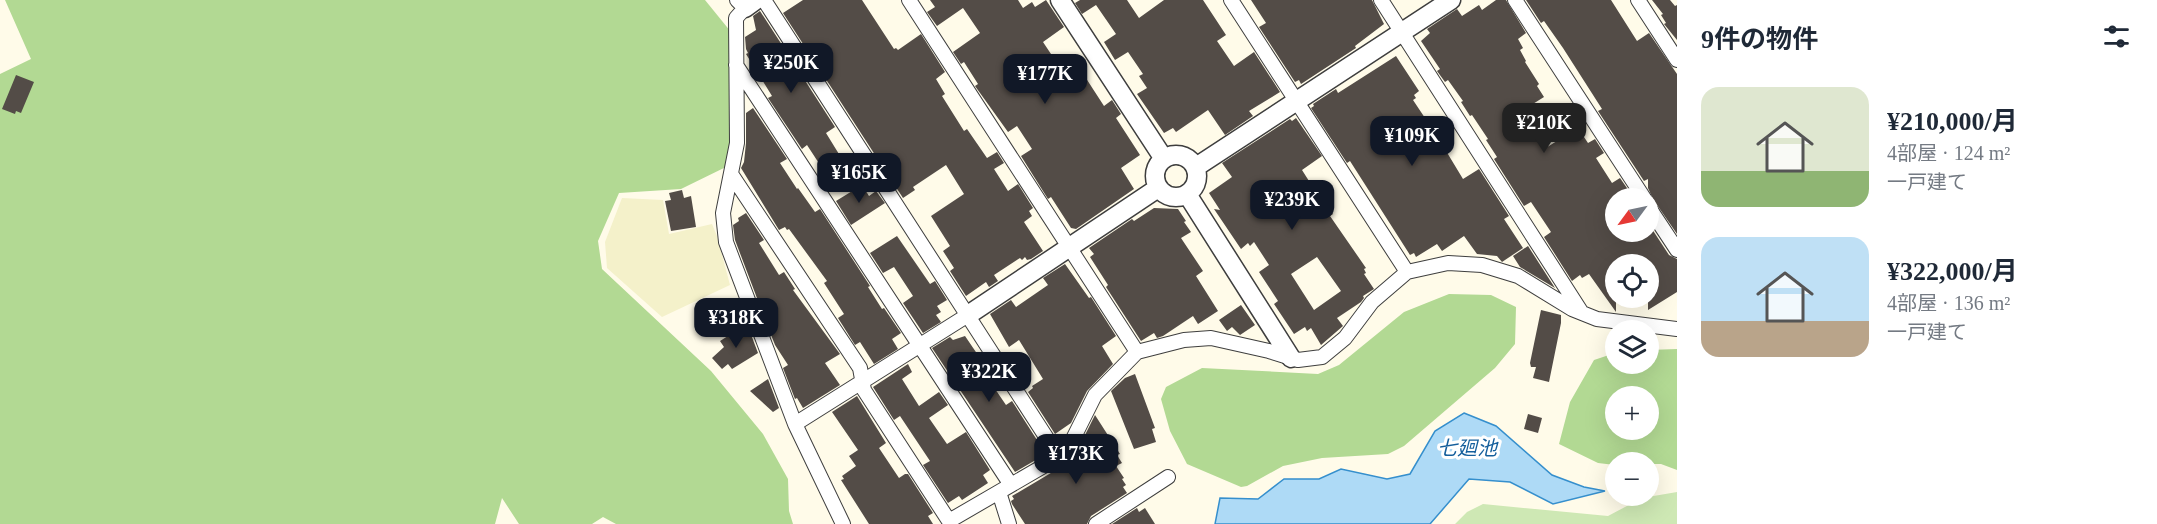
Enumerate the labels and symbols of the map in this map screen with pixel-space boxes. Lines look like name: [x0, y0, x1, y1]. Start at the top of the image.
pin: ¥250K: [749, 43, 833, 94]
pin: ¥177K: [1003, 54, 1087, 105]
pin: ¥210K: [1502, 103, 1586, 154]
pin: ¥109K: [1370, 116, 1454, 167]
pin: ¥165K: [817, 153, 901, 204]
pin: ¥239K: [1250, 180, 1334, 231]
north arrow: [1605, 188, 1659, 242]
pin: ¥318K: [694, 298, 778, 349]
pin: ¥322K: [947, 352, 1031, 403]
pin: ¥173K: [1034, 434, 1118, 485]
water label: 七廻池: [1437, 437, 1499, 459]

